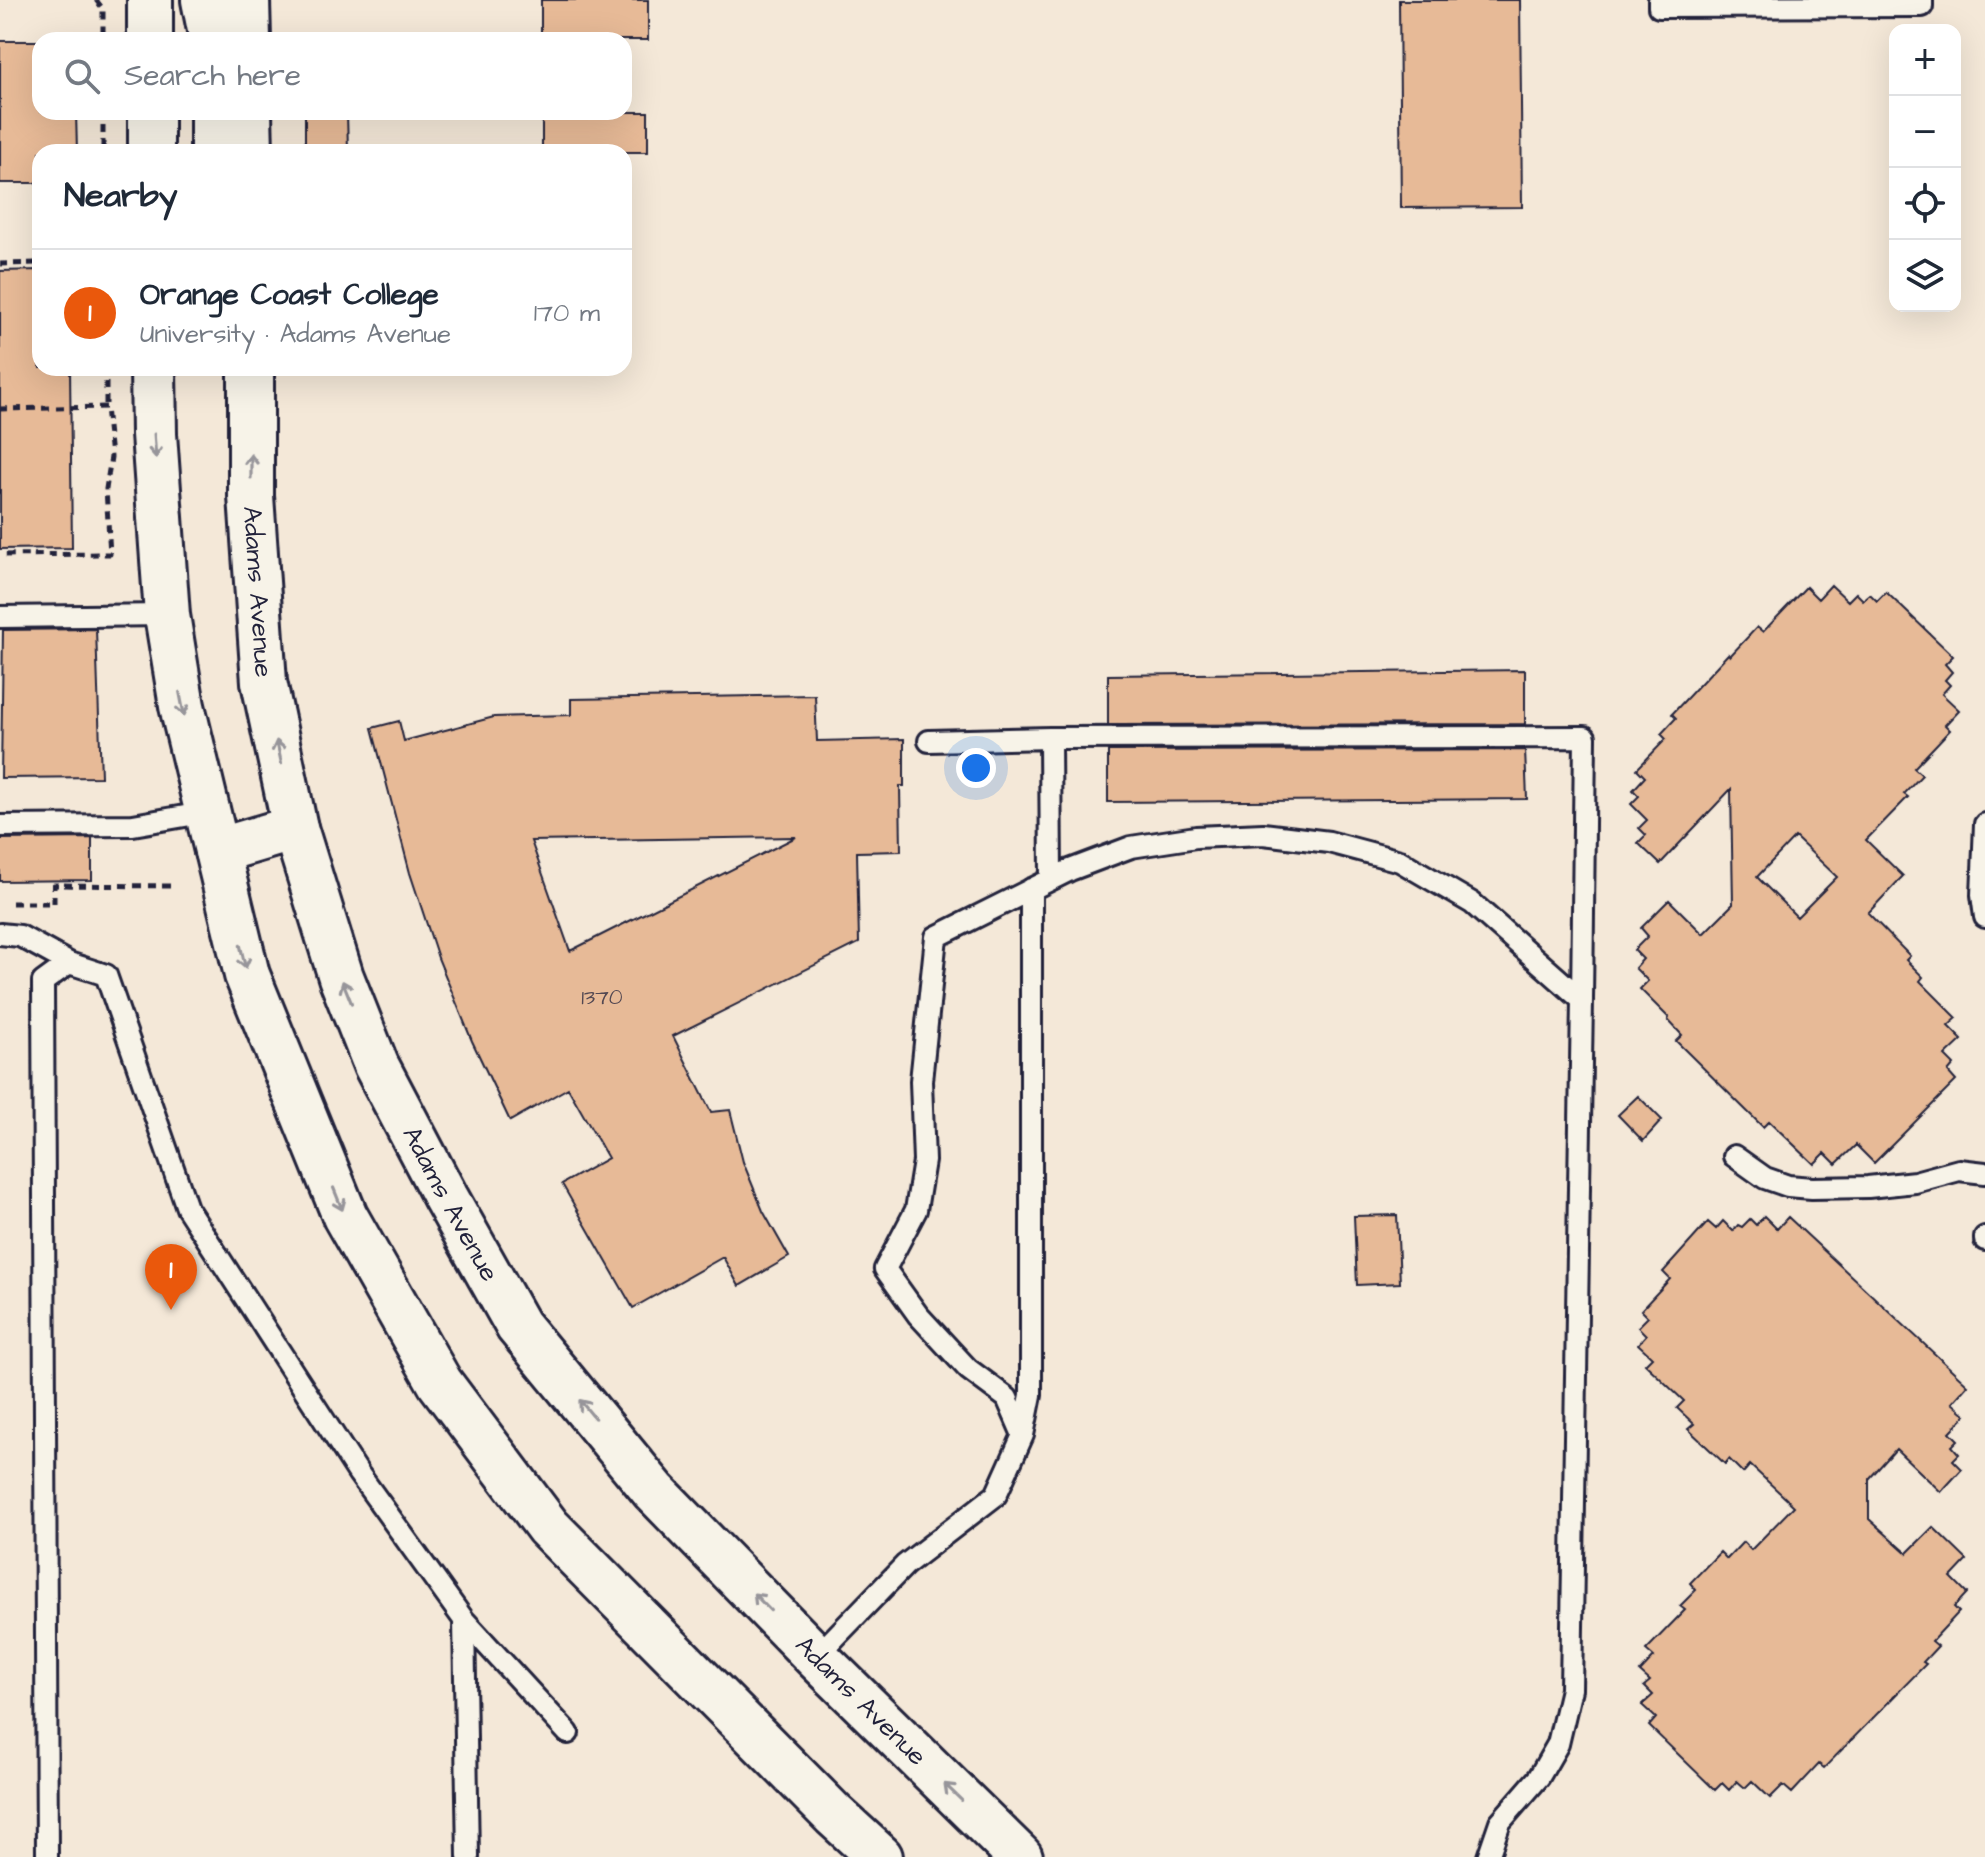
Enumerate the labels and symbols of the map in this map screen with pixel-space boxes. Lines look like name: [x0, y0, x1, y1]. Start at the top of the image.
one-way arrow: [148, 432, 163, 459]
one-way arrow: [243, 453, 259, 480]
street label: Adams Avenue: [234, 505, 282, 679]
one-way arrow: [176, 691, 191, 716]
one-way arrow: [271, 740, 286, 765]
your location: [956, 748, 996, 788]
one-way arrow: [236, 944, 251, 969]
one-way arrow: [339, 980, 353, 1005]
house number: 1370: [581, 982, 623, 1013]
street label: Adams Avenue: [394, 1120, 507, 1288]
one-way arrow: [332, 1186, 346, 1211]
pin: 1: [145, 1244, 197, 1310]
one-way arrow: [578, 1400, 596, 1420]
one-way arrow: [752, 1592, 771, 1612]
street label: Adams Avenue: [787, 1628, 935, 1774]
one-way arrow: [944, 1783, 963, 1802]

